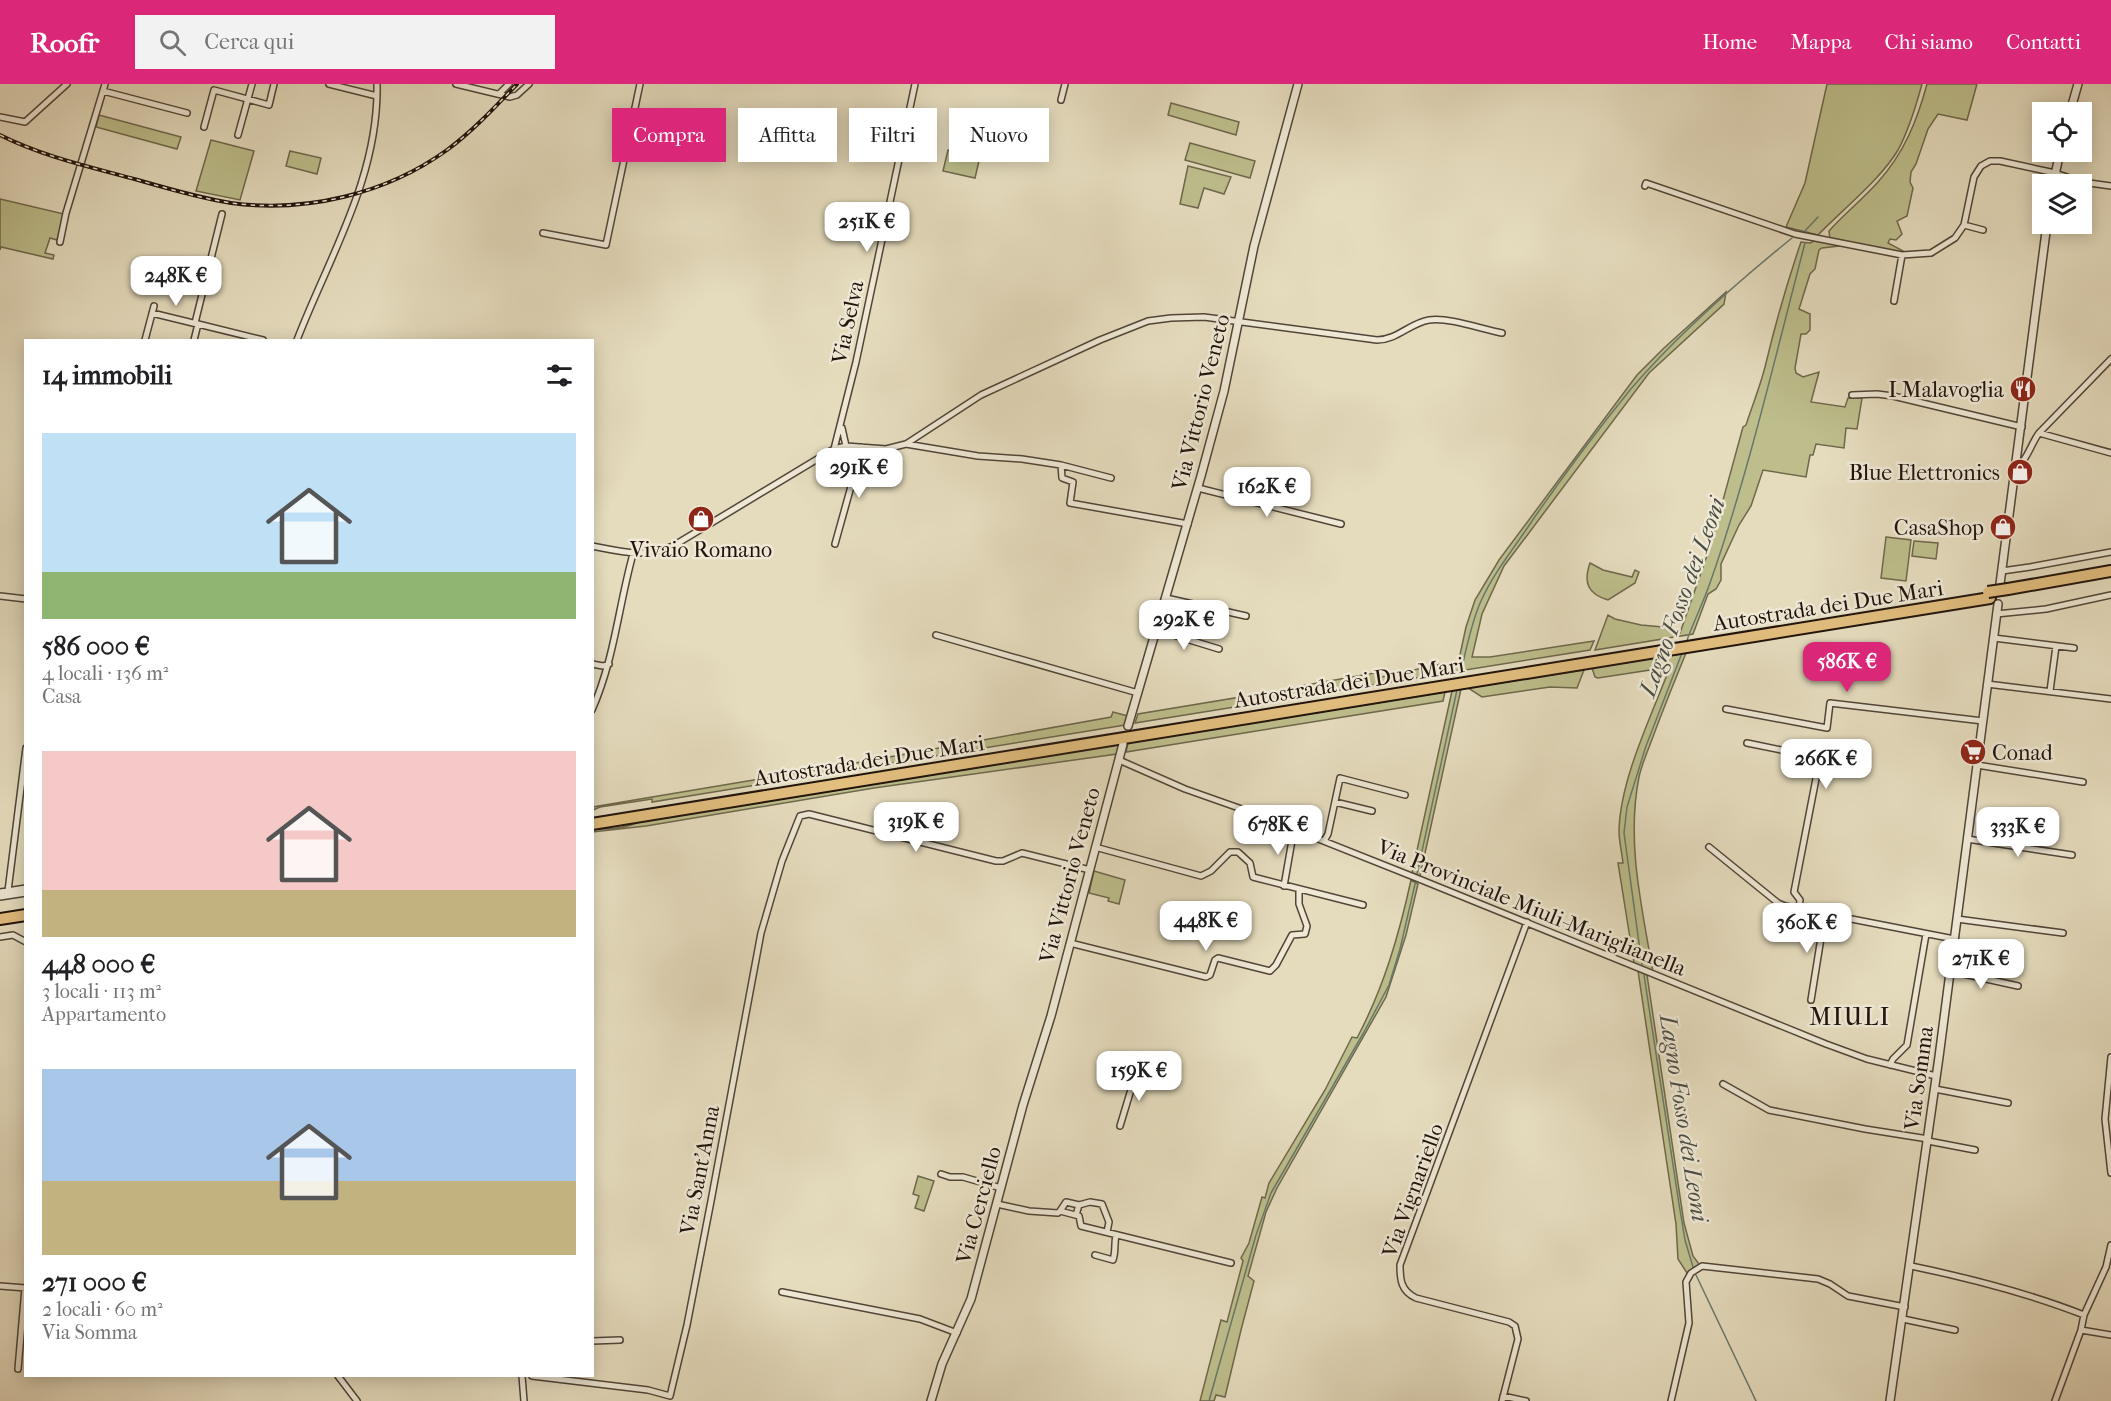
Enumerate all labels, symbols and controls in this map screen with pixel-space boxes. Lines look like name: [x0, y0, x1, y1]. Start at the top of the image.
search box: [135, 15, 555, 69]
text: Roofr: [30, 26, 99, 59]
icon: search: [156, 26, 189, 59]
text: Cerca qui: [204, 29, 294, 55]
text: Home: [1703, 30, 1757, 54]
text: Mappa: [1790, 30, 1852, 54]
text: Chi siamo: [1885, 30, 1973, 54]
text: Contatti: [2006, 30, 2081, 54]
map controls: [2032, 102, 2092, 234]
button: locate: [2032, 102, 2092, 162]
chip: Compra: [612, 108, 726, 162]
chip: Affitta: [738, 108, 837, 162]
chip: Filtri: [849, 108, 937, 162]
chip: Nuovo: [949, 108, 1049, 162]
button: layers: [2032, 174, 2092, 234]
pin: 251K €: [818, 202, 916, 253]
text: 251K €: [839, 210, 895, 233]
pin: 248K €: [127, 256, 225, 307]
text: 248K €: [145, 264, 207, 287]
street label: Via Selva: [826, 277, 870, 367]
street label: Via Vittorio Veneto: [1166, 311, 1235, 494]
icon: filters: [543, 359, 576, 392]
text: 14 immobili: [42, 360, 172, 391]
restaurant icon: I Malavoglia: [2008, 374, 2038, 404]
place label: I Malavoglia: [1888, 377, 2005, 403]
pin: 291K €: [810, 448, 908, 499]
text: 291K €: [830, 456, 888, 479]
shop icon: Blue Elettronics: [2005, 457, 2035, 487]
place label: Blue Elettronics: [1849, 460, 2000, 486]
pin: 162K €: [1218, 467, 1316, 518]
icon: home: [255, 472, 363, 580]
text: 162K €: [1238, 475, 1296, 498]
water label: Lagno Fosso dei Leoni: [1632, 492, 1732, 702]
shop icon: Vivaio Romano: [686, 504, 716, 534]
shop icon: CasaShop: [1988, 512, 2018, 542]
place label: CasaShop: [1894, 515, 1984, 541]
place label: Vivaio Romano: [629, 537, 772, 563]
street label: Autostrada dei Due Mari: [1710, 575, 1946, 637]
pin: 292K €: [1135, 600, 1233, 651]
text: 292K €: [1153, 608, 1215, 631]
text: 586 000 €: [42, 631, 150, 662]
pin: 586K €: [1798, 642, 1896, 693]
text: 586K €: [1817, 650, 1877, 673]
street label: Autostrada dei Due Mari: [1231, 652, 1467, 714]
text: 4 locali · 136 m²: [42, 662, 168, 685]
text: Casa: [42, 685, 81, 708]
street label: Autostrada dei Due Mari: [751, 730, 987, 792]
supermarket icon: Conad: [1958, 737, 1988, 767]
pin: 266K €: [1777, 739, 1875, 790]
place label: Conad: [1992, 740, 2054, 766]
text: 266K €: [1795, 747, 1857, 770]
street label: Via Vittorio Veneto: [1034, 784, 1106, 967]
icon: home: [255, 790, 363, 898]
pin: 319K €: [867, 802, 965, 853]
pin: 678K €: [1229, 805, 1327, 856]
pin: 333K €: [1969, 807, 2067, 858]
text: 319K €: [888, 810, 944, 833]
text: 678K €: [1247, 813, 1309, 836]
text: 333K €: [1990, 815, 2046, 838]
street label: Via Provinciale Miuli-Mariglianella: [1373, 834, 1691, 982]
pin: 448K €: [1157, 901, 1255, 952]
pin: 360K €: [1758, 903, 1856, 954]
text: 448K €: [1174, 909, 1238, 932]
text: 360K €: [1777, 911, 1837, 934]
pin: 271K €: [1932, 939, 2030, 990]
text: 271K €: [1952, 947, 2010, 970]
text: 448 000 €: [42, 949, 156, 980]
text: 3 locali · 113 m²: [42, 980, 161, 1003]
text: Appartamento: [42, 1003, 166, 1026]
district label: MIULI: [1809, 1003, 1891, 1031]
water label: Lagno Fosso dei Leoni: [1653, 1010, 1715, 1226]
street label: Via Somma: [1899, 1024, 1939, 1133]
pin: 159K €: [1090, 1051, 1188, 1102]
text: 159K €: [1111, 1059, 1167, 1082]
street label: Via Sant'Anna: [674, 1102, 725, 1238]
icon: home: [255, 1108, 363, 1216]
street label: Via Vignariello: [1376, 1120, 1449, 1262]
street label: Via Cerciello: [951, 1144, 1007, 1268]
text: 271 000 €: [42, 1267, 147, 1298]
text: 2 locali · 60 m²: [42, 1298, 163, 1321]
text: Via Somma: [42, 1321, 137, 1344]

